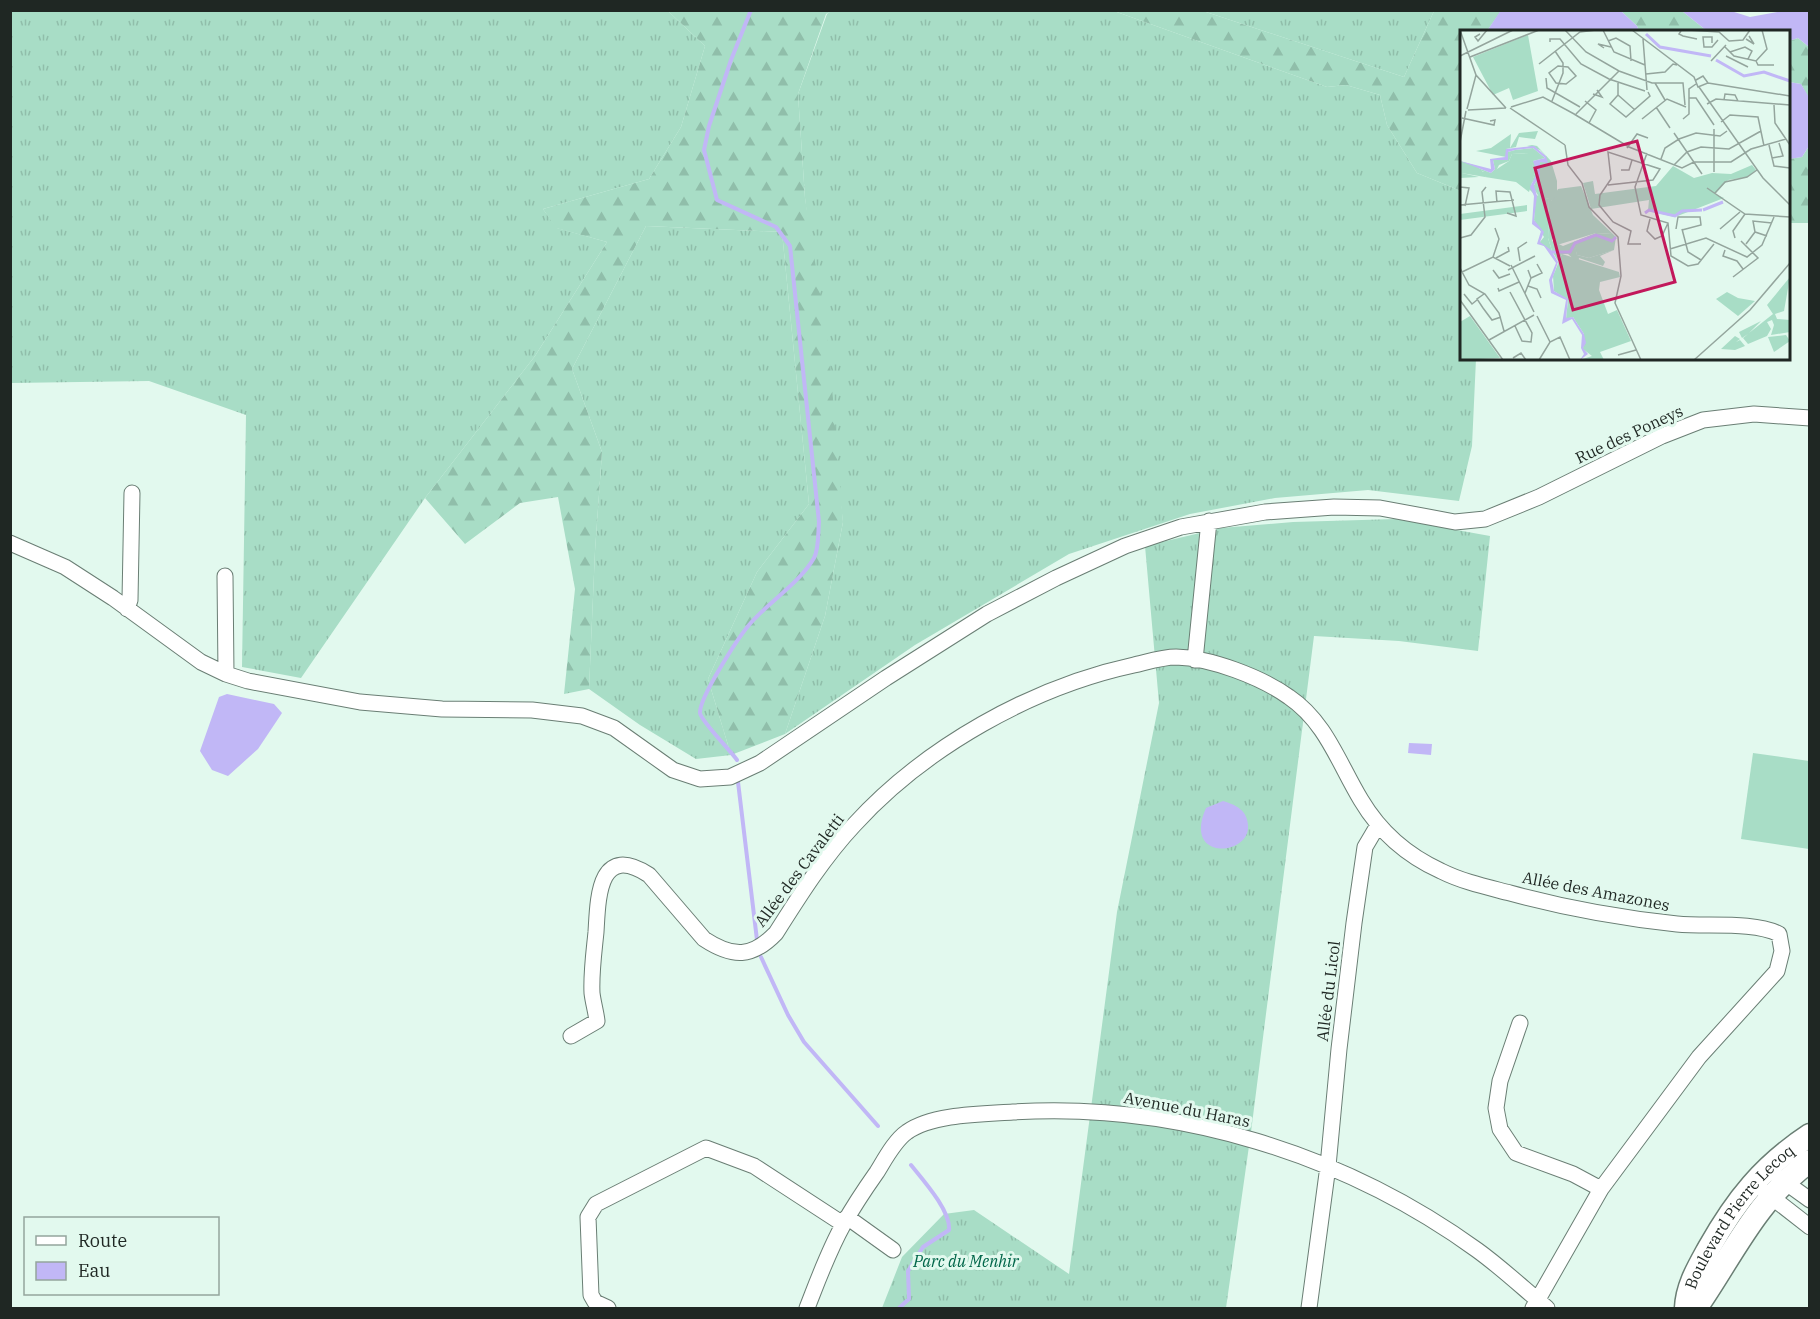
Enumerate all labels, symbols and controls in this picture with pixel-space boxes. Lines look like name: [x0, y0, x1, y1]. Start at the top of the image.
inset map: [1460, 30, 1790, 360]
street label: Rue des Poneys: [1572, 400, 1686, 468]
street label: Allée des Cavaletti: [750, 809, 848, 931]
street label: Allée des Amazones: [1521, 867, 1671, 915]
street label: Allée du Licol: [1312, 939, 1344, 1042]
street label: Avenue du Haras: [1122, 1087, 1252, 1131]
street label: Boulevard Pierre Lecoq: [1680, 1140, 1798, 1292]
legend: [24, 1217, 219, 1295]
text: Route: [78, 1229, 127, 1252]
park label: Parc du Menhir: [912, 1251, 1020, 1271]
text: Eau: [78, 1259, 110, 1282]

